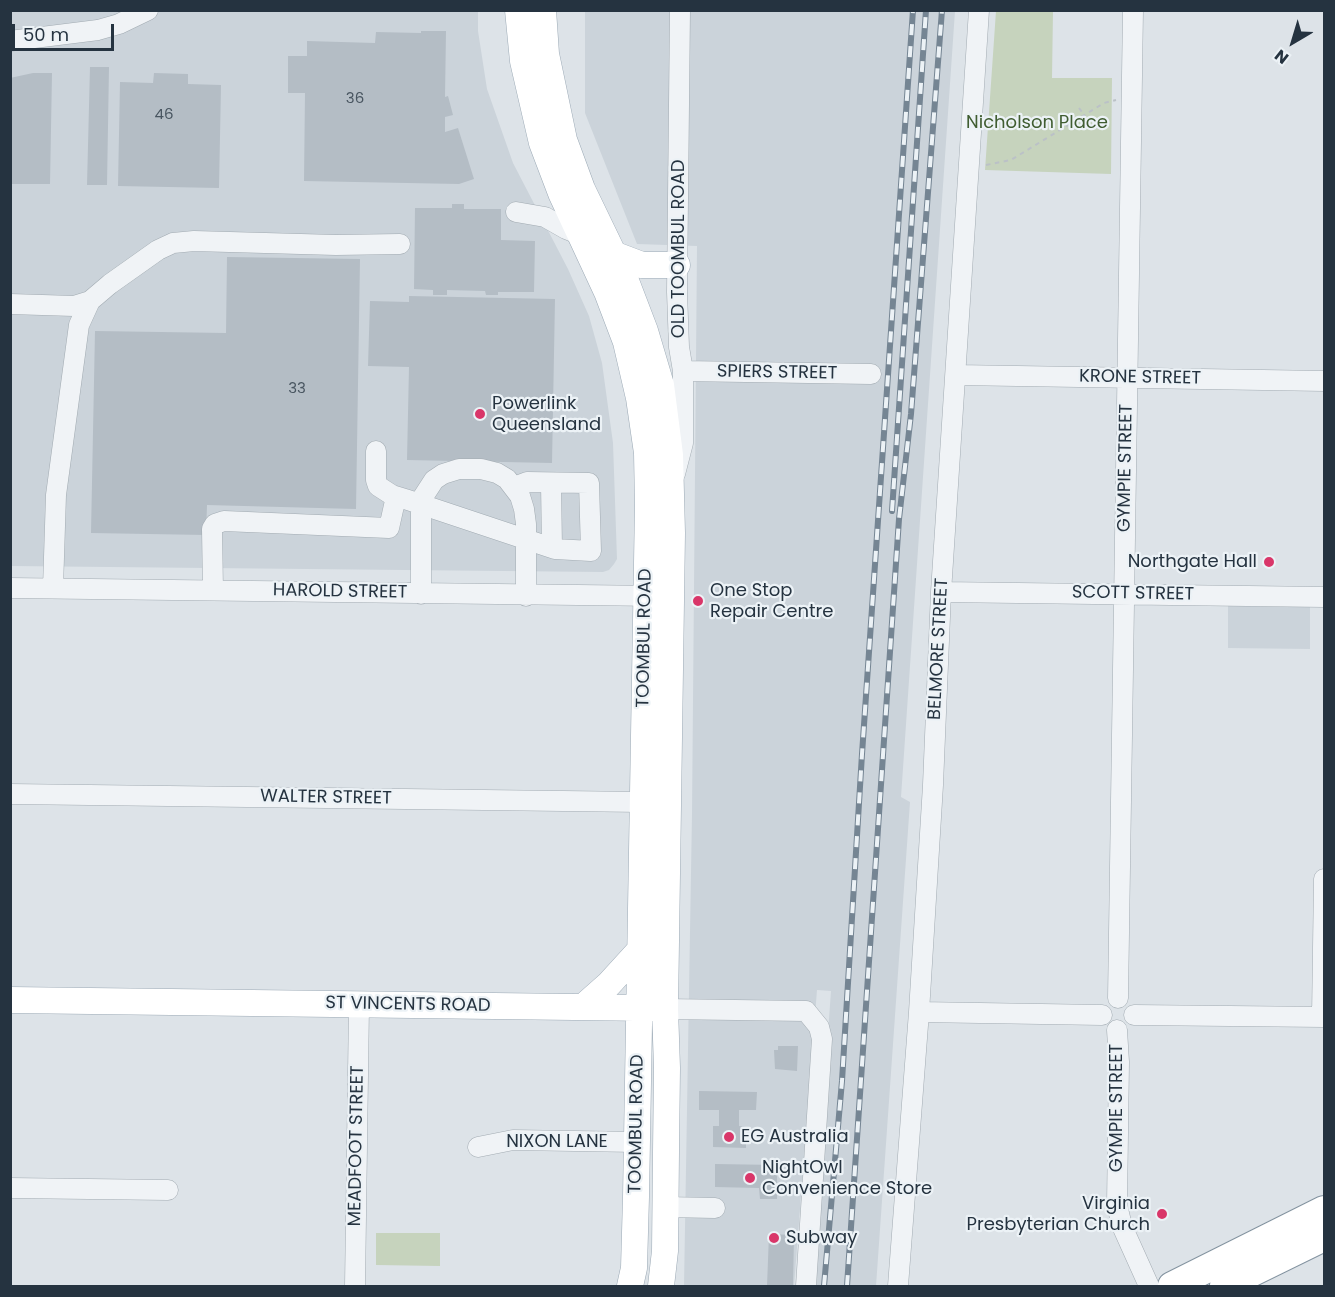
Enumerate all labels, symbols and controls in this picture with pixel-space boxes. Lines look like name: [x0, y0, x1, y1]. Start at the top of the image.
scale bar: [15, 12, 117, 50]
north arrow: [1263, 12, 1323, 72]
text: 50 m: [23, 22, 69, 47]
text: N: [1270, 44, 1293, 69]
house number: 36: [346, 90, 364, 108]
house number: 46: [155, 106, 173, 124]
park label: Nicholson Place: [966, 112, 1108, 134]
street label: OLD TOOMBUL ROAD: [668, 160, 690, 338]
street label: SPIERS STREET: [717, 361, 837, 385]
street label: KRONE STREET: [1079, 366, 1201, 390]
house number: 33: [288, 380, 306, 398]
place label: Powerlink Queensland: [492, 393, 601, 436]
street label: GYMPIE STREET: [1114, 404, 1138, 532]
marker: Powerlink Queensland: [473, 407, 487, 421]
place label: Northgate Hall: [1128, 551, 1257, 573]
marker: Northgate Hall: [1262, 555, 1276, 569]
street label: TOOMBUL ROAD: [633, 568, 657, 708]
street label: BELMORE STREET: [924, 577, 954, 721]
street label: HAROLD STREET: [273, 580, 407, 604]
place label: One Stop Repair Centre: [710, 580, 833, 622]
street label: SCOTT STREET: [1072, 582, 1194, 606]
marker: One Stop Repair Centre: [691, 594, 705, 608]
street label: WALTER STREET: [260, 786, 392, 810]
street label: ST VINCENTS ROAD: [325, 993, 491, 1017]
street label: GYMPIE STREET: [1106, 1044, 1128, 1172]
street label: TOOMBUL ROAD: [625, 1054, 649, 1194]
street label: MEADFOOT STREET: [345, 1065, 369, 1227]
place label: EG Australia: [741, 1126, 849, 1148]
marker: EG Australia: [722, 1130, 736, 1144]
street label: NIXON LANE: [506, 1131, 608, 1153]
place label: NightOwl Convenience Store: [762, 1157, 932, 1200]
marker: NightOwl Convenience Store: [743, 1171, 757, 1185]
place label: Virginia Presbyterian Church: [967, 1193, 1150, 1236]
marker: Virginia Presbyterian Church: [1155, 1207, 1169, 1221]
place label: Subway: [786, 1227, 857, 1249]
marker: Subway: [767, 1231, 781, 1245]

